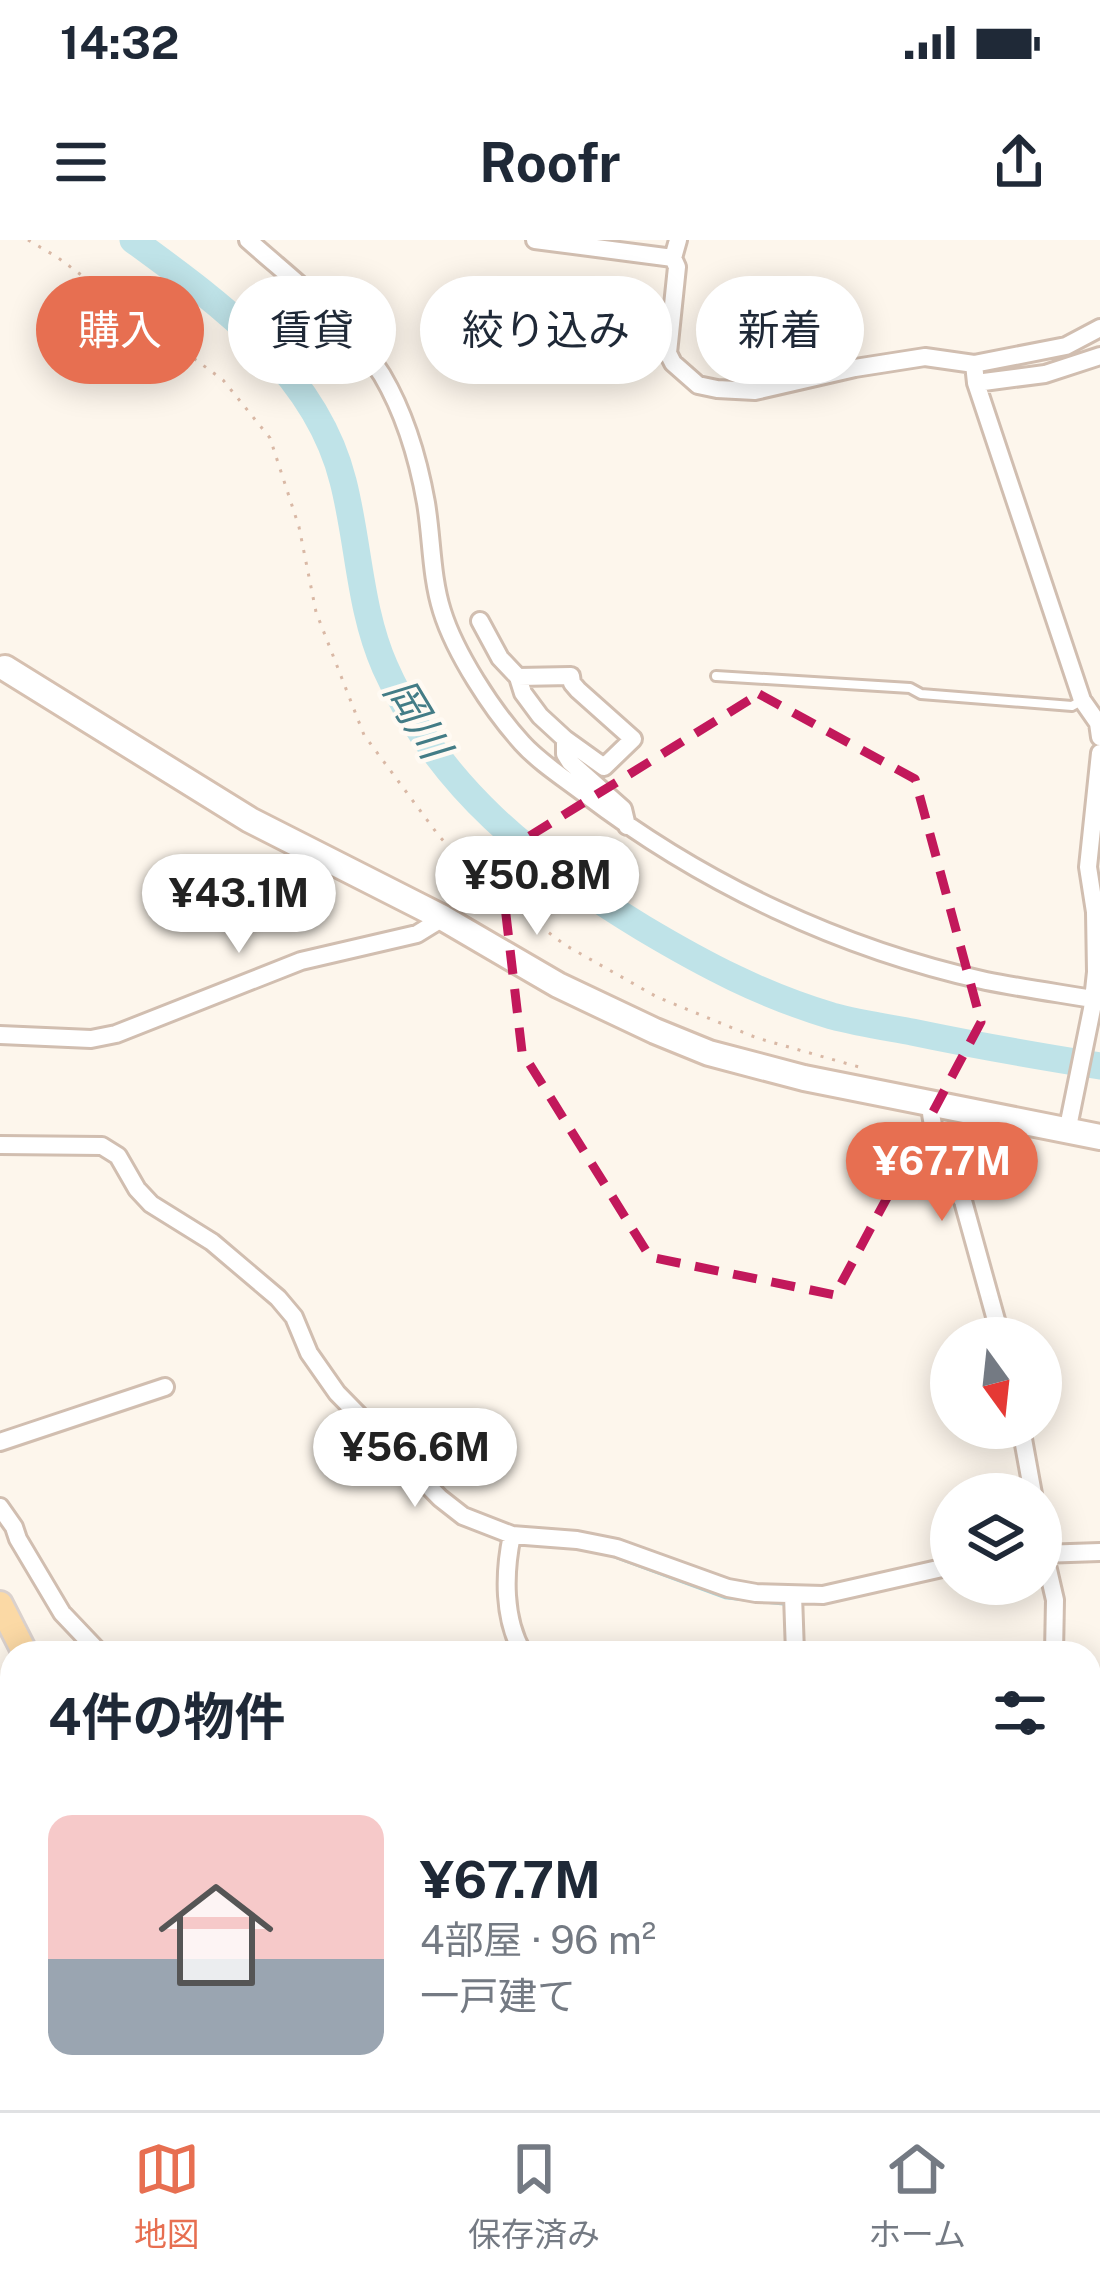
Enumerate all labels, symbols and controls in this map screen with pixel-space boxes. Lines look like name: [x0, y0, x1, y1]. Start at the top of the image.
text: 14:32: [60, 16, 179, 69]
icon: menu: [48, 129, 114, 195]
icon: share: [986, 129, 1052, 195]
text: Roofr: [479, 131, 621, 194]
chip: 購入: [36, 276, 204, 384]
chip: 賃貸: [228, 276, 396, 384]
chip: 絞り込み: [420, 276, 672, 384]
chip: 新着: [696, 276, 864, 384]
water label: 岡川: [375, 669, 463, 770]
pin: ¥50.8M: [439, 836, 635, 938]
text: ¥50.8M: [462, 852, 612, 898]
pin: ¥43.1M: [141, 854, 337, 956]
text: ¥43.1M: [169, 870, 309, 916]
pin: ¥67.7M: [844, 1122, 1040, 1224]
text: ¥67.7M: [873, 1138, 1011, 1184]
north arrow: [930, 1317, 1062, 1449]
map controls: [930, 1317, 1062, 1605]
pin: ¥56.6M: [317, 1408, 513, 1510]
text: ¥56.6M: [340, 1424, 490, 1470]
button: layers: [930, 1473, 1062, 1605]
icon: filters: [987, 1680, 1053, 1746]
text: 4件の物件: [48, 1687, 285, 1746]
text: ¥67.7M: [420, 1850, 601, 1909]
icon: home: [144, 1863, 288, 2007]
text: 4部屋 · 96 m²: [420, 1917, 656, 1963]
text: 一戸建て: [420, 1973, 576, 2019]
tab: 地図: [134, 2136, 200, 2256]
tab: 保存済み: [468, 2136, 600, 2256]
tab: ホーム: [868, 2136, 966, 2256]

